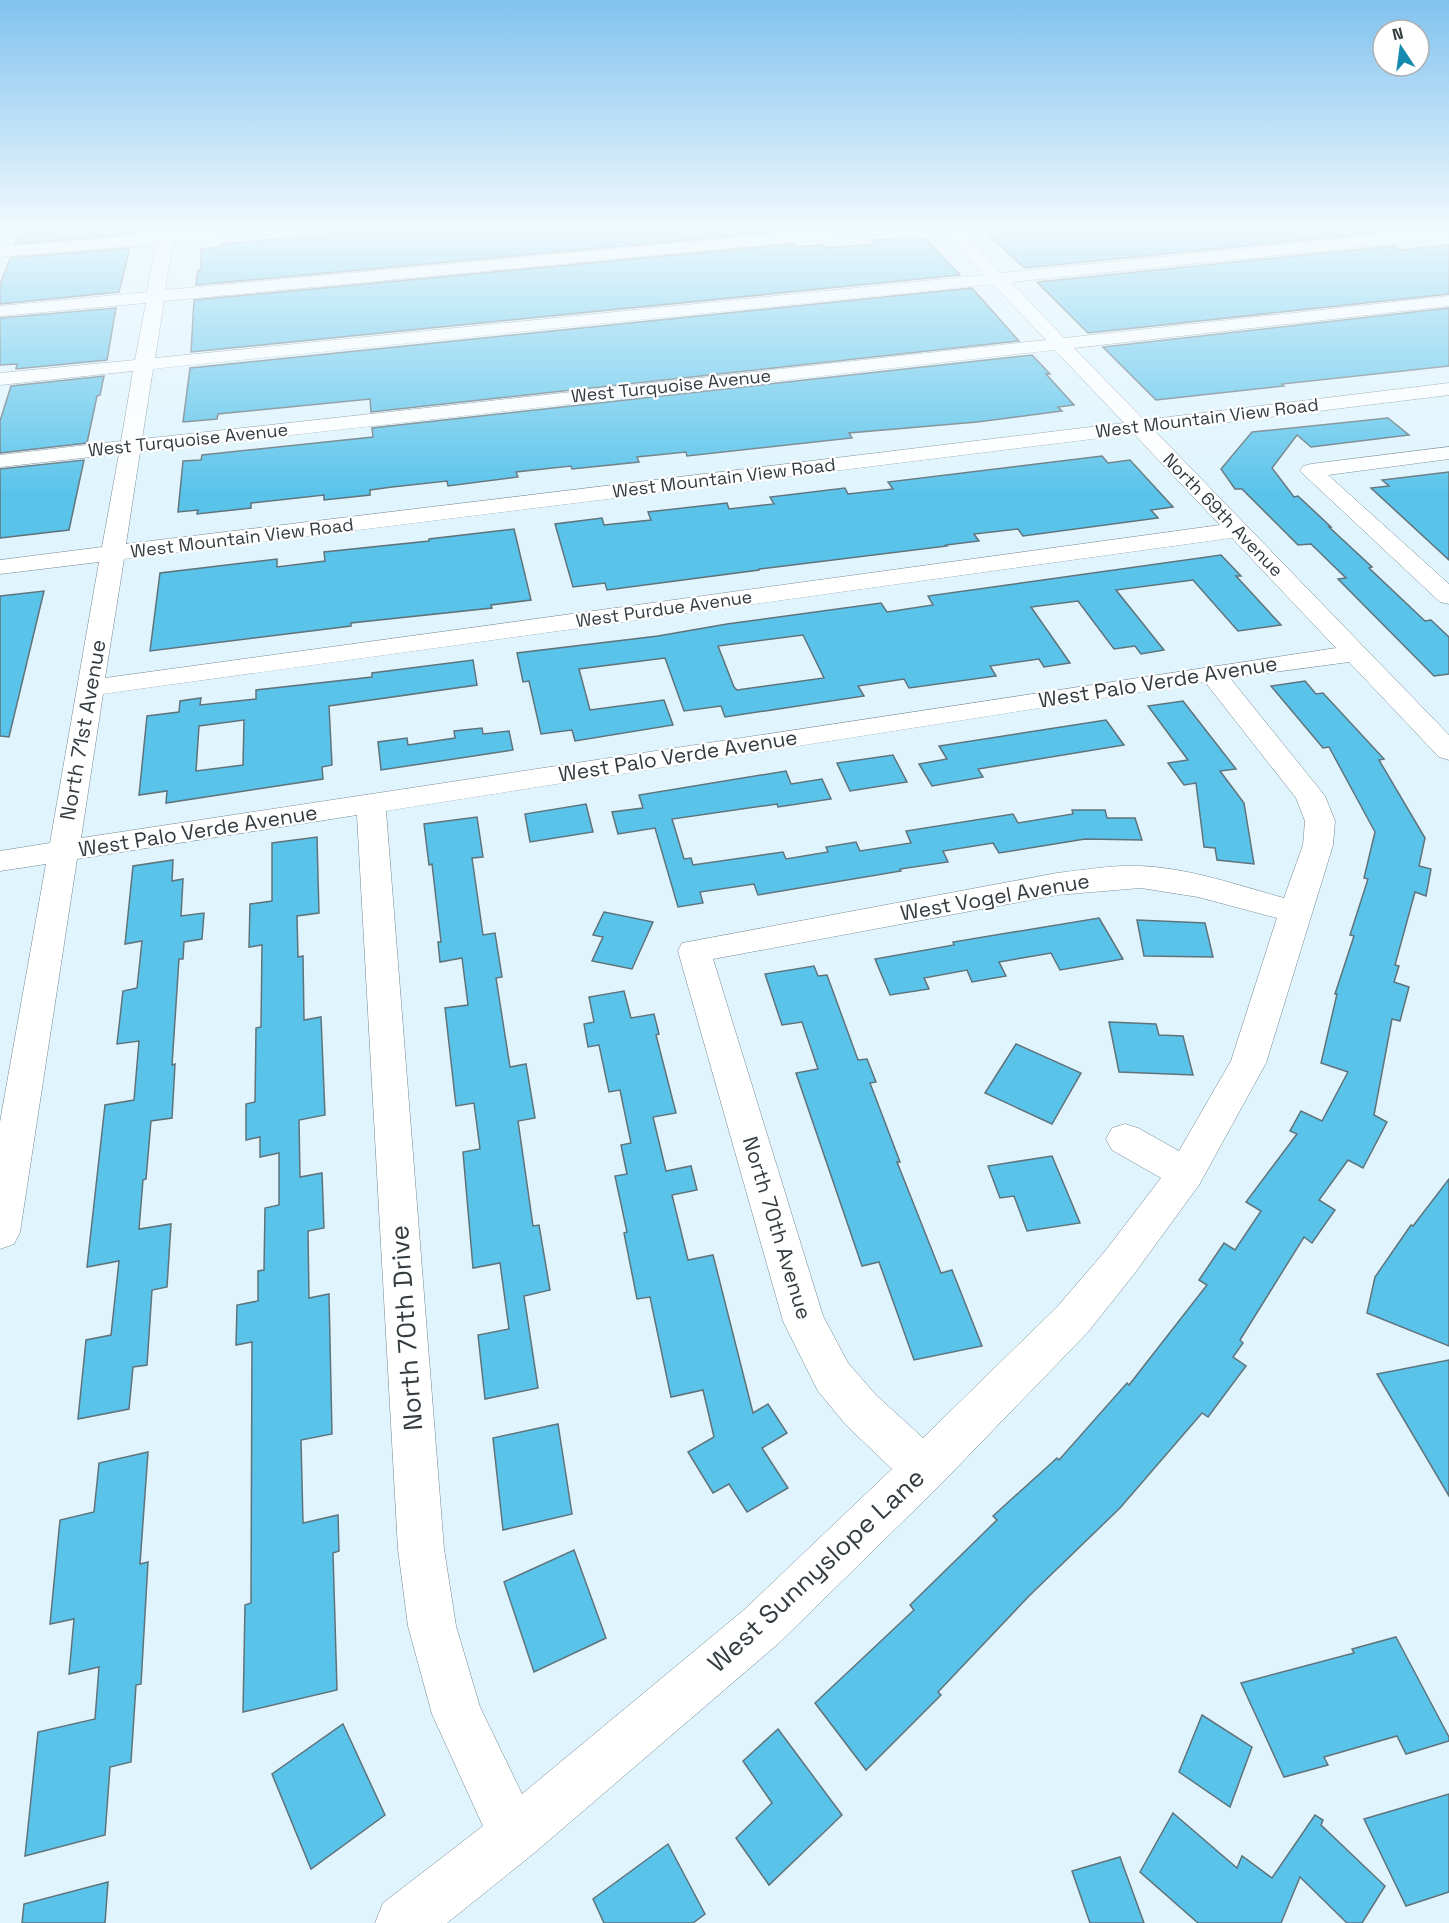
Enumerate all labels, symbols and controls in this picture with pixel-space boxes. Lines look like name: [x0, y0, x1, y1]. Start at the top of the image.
north arrow: [1371, 18, 1431, 78]
text: N: [1390, 22, 1405, 45]
street label: West Turquoise Avenue: [570, 364, 772, 407]
street label: West Mountain View Road: [1094, 392, 1320, 443]
street label: West Turquoise Avenue: [87, 418, 289, 461]
street label: North 69th Avenue: [1158, 448, 1288, 581]
street label: West Mountain View Road: [611, 452, 837, 503]
street label: West Mountain View Road: [129, 512, 355, 563]
street label: West Purdue Avenue: [574, 585, 754, 632]
street label: North 71st Avenue: [53, 637, 112, 822]
street label: West Palo Verde Avenue: [1037, 649, 1279, 714]
street label: West Palo Verde Avenue: [557, 723, 799, 788]
street label: West Palo Verde Avenue: [77, 798, 319, 863]
street label: West Vogel Avenue: [898, 867, 1092, 926]
street label: North 70th Avenue: [737, 1133, 818, 1323]
street label: North 70th Drive: [382, 1224, 430, 1432]
street label: West Sunnyslope Lane: [700, 1460, 932, 1680]

